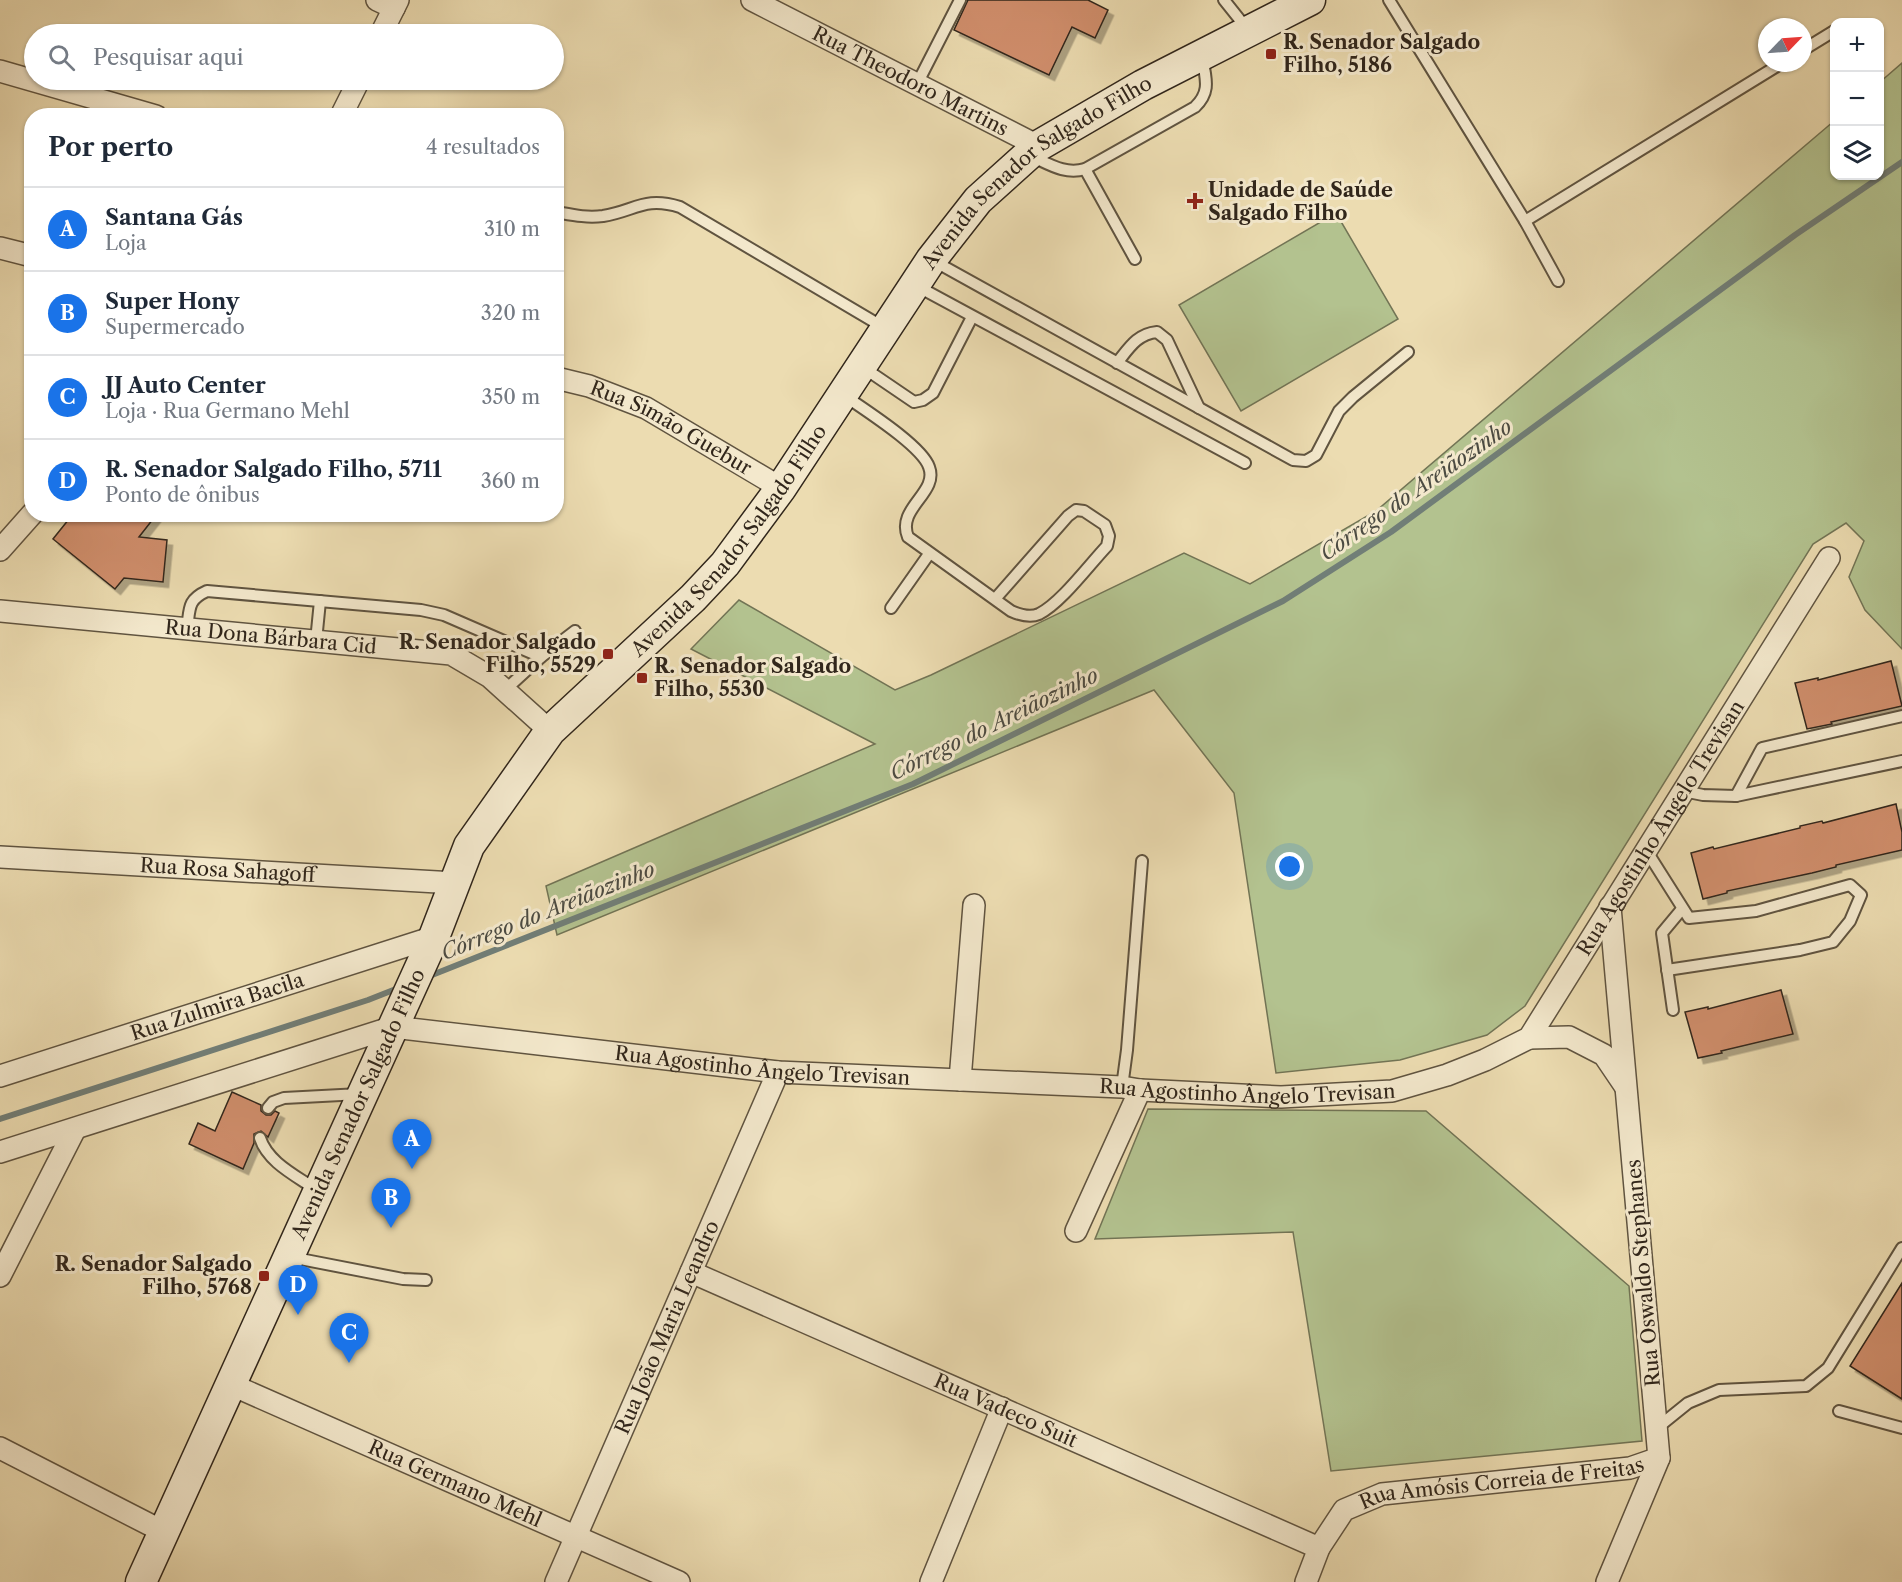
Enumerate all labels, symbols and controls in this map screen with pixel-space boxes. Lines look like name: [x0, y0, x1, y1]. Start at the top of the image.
north arrow: [1758, 18, 1812, 72]
map controls: [1830, 18, 1884, 180]
button: +: [1830, 18, 1884, 72]
street label: Rua Theodoro Martins: [809, 21, 1013, 141]
search box: [24, 24, 564, 90]
place label: R. Senador Salgado Filho, 5186: [1283, 30, 1480, 77]
icon: search: [45, 41, 78, 74]
text: Pesquisar aqui: [93, 44, 243, 71]
marker: R. Senador Salgado Filho, 5186: [1264, 47, 1278, 61]
street label: Avenida Senador Salgado Filho: [916, 71, 1156, 274]
button: −: [1830, 72, 1884, 126]
button: layers: [1830, 126, 1884, 180]
text: Por perto: [48, 131, 173, 163]
text: 4 resultados: [426, 135, 540, 159]
place label: Unidade de Saúde Salgado Filho: [1208, 178, 1393, 225]
marker: Unidade de Saúde Salgado Filho: [1186, 192, 1204, 210]
text: Santana Gás: [105, 204, 243, 231]
text: A: [60, 217, 75, 241]
text: 310 m: [484, 217, 540, 241]
text: Loja: [105, 231, 147, 255]
text: Super Hony: [105, 288, 239, 315]
text: B: [60, 301, 75, 325]
text: 320 m: [481, 301, 540, 325]
text: Supermercado: [105, 315, 245, 339]
text: JJ Auto Center: [105, 372, 266, 399]
street label: Rua Simão Guebur: [587, 376, 757, 480]
text: C: [59, 385, 76, 409]
text: 350 m: [482, 385, 540, 409]
text: Loja · Rua Germano Mehl: [105, 399, 350, 423]
water label: Córrego do Areiãozinho: [1315, 414, 1517, 565]
street label: Avenida Senador Salgado Filho: [625, 420, 831, 662]
text: R. Senador Salgado Filho, 5711: [105, 456, 442, 483]
text: D: [59, 469, 76, 493]
text: 360 m: [481, 469, 540, 493]
text: Ponto de ônibus: [105, 483, 260, 507]
street label: Rua Dona Bárbara Cid: [164, 615, 378, 659]
place label: R. Senador Salgado Filho, 5529: [399, 630, 596, 677]
marker: R. Senador Salgado Filho, 5529: [601, 647, 615, 661]
place label: R. Senador Salgado Filho, 5530: [654, 654, 851, 701]
water label: Córrego do Areiãozinho: [886, 662, 1102, 785]
marker: R. Senador Salgado Filho, 5530: [635, 671, 649, 685]
street label: Rua Agostinho Ângelo Trevisan: [1572, 695, 1749, 960]
your location: [1275, 852, 1304, 881]
street label: Rua Rosa Sahagoff: [139, 853, 318, 887]
water label: Córrego do Areiãozinho: [437, 856, 659, 965]
street label: Avenida Senador Salgado Filho: [287, 964, 429, 1244]
street label: Rua Zulmira Bacila: [127, 967, 307, 1045]
street label: Rua Agostinho Ângelo Trevisan: [613, 1041, 911, 1090]
street label: Rua Agostinho Ângelo Trevisan: [1099, 1074, 1396, 1109]
pin: A: [392, 1120, 432, 1169]
street label: Rua Oswaldo Stephanes: [1621, 1158, 1665, 1388]
pin: B: [372, 1178, 410, 1228]
street label: Rua João Maria Leandro: [610, 1217, 724, 1438]
place label: R. Senador Salgado Filho, 5768: [55, 1252, 252, 1299]
pin: D: [278, 1266, 318, 1315]
marker: R. Senador Salgado Filho, 5768: [257, 1269, 271, 1283]
pin: C: [330, 1314, 368, 1363]
street label: Rua Vadeco Suit: [931, 1368, 1081, 1452]
street label: Rua Germano Mehl: [365, 1435, 546, 1532]
street label: Rua Amósis Correia de Freitas: [1356, 1452, 1647, 1514]

